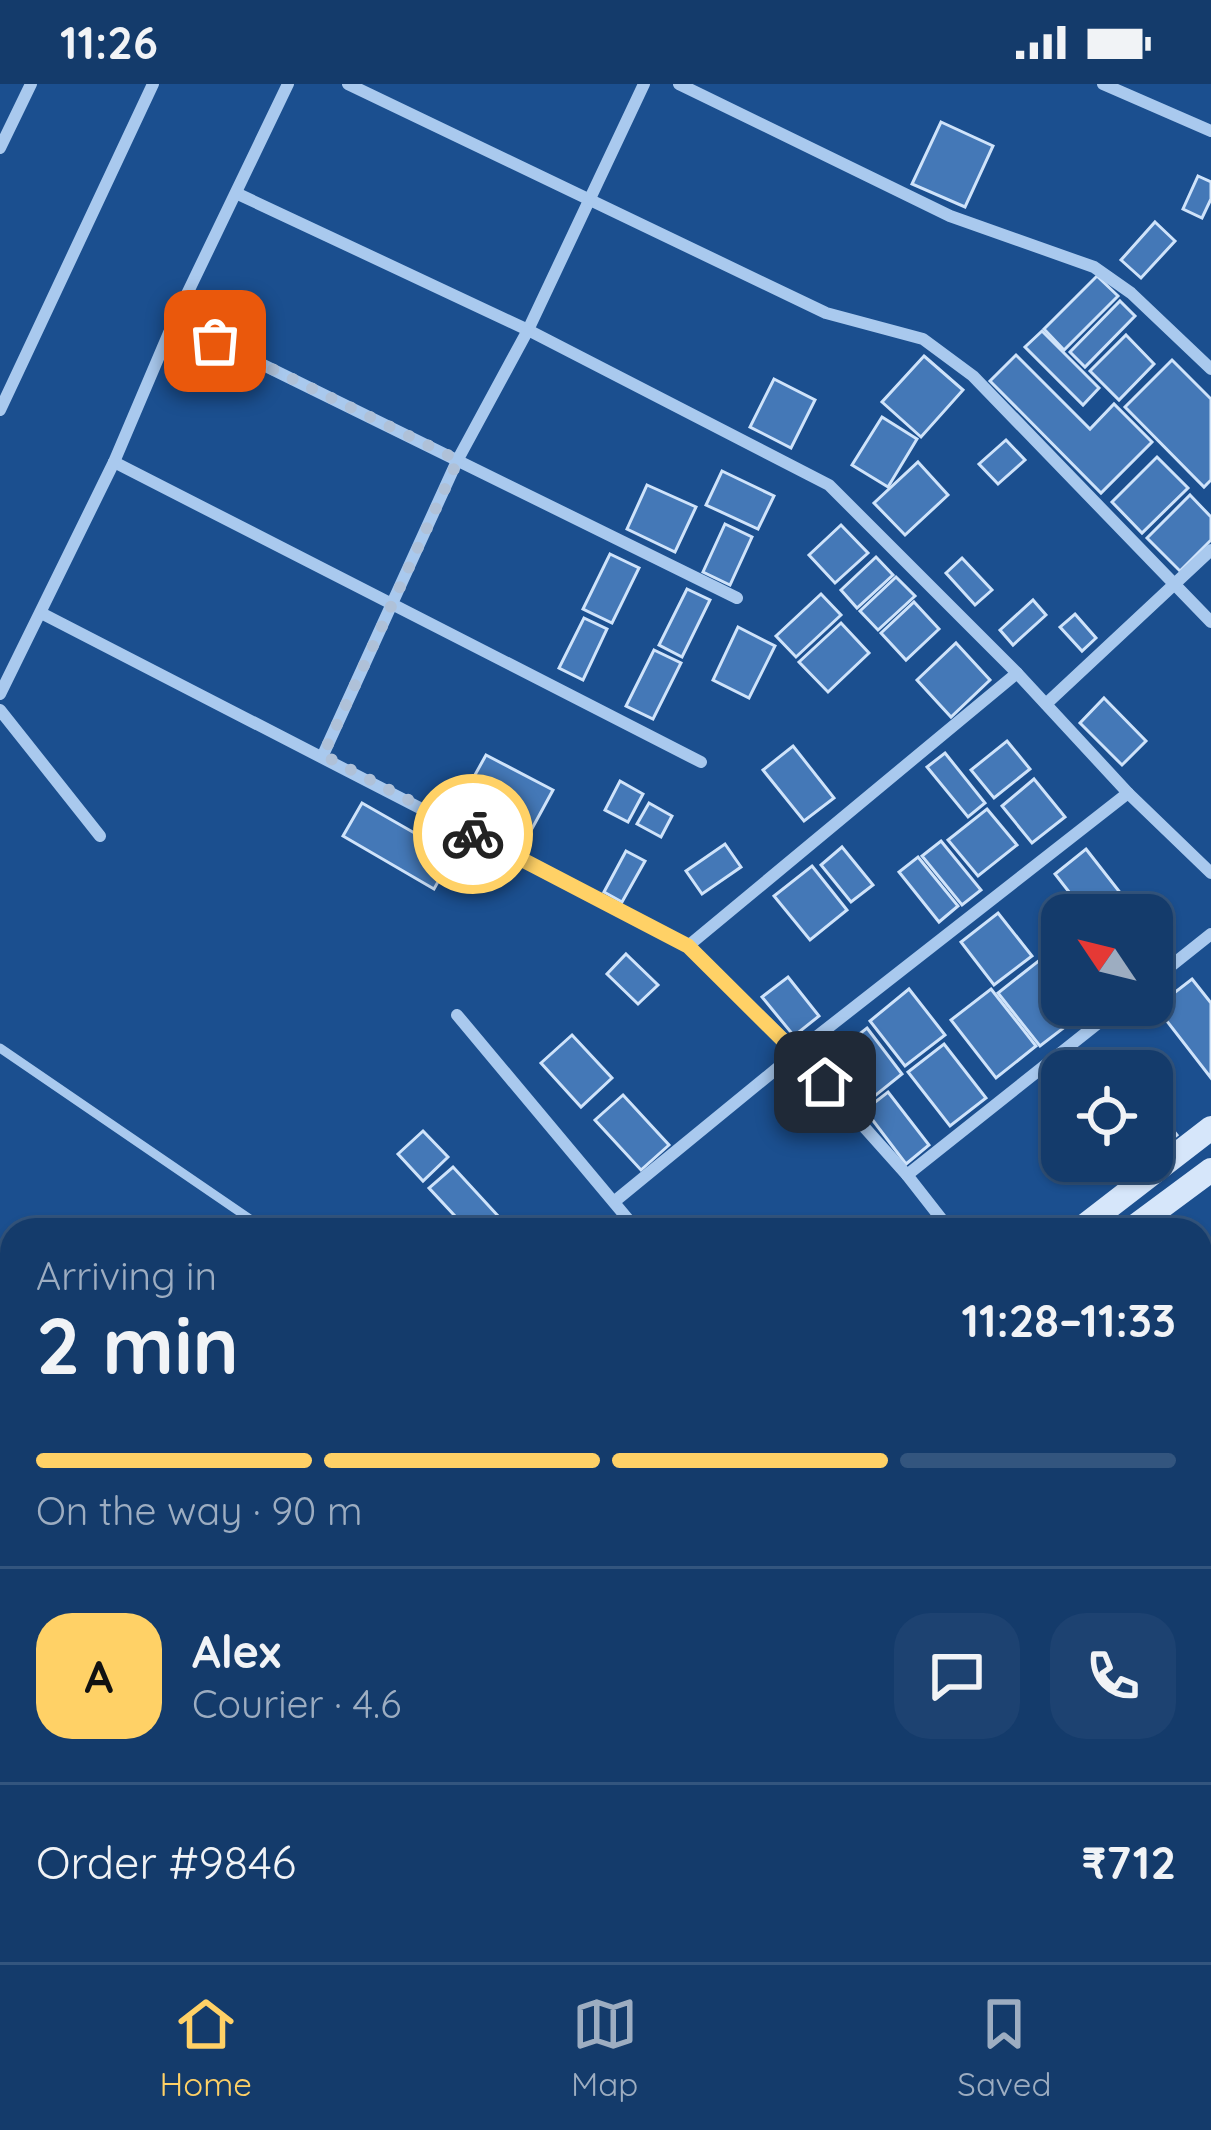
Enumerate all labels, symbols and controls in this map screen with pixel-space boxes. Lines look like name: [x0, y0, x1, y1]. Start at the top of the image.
text: 11:26: [60, 14, 158, 70]
pin: [164, 290, 266, 392]
icon: bag: [182, 308, 248, 374]
courier: [413, 774, 533, 894]
icon: bike: [440, 801, 506, 867]
north arrow: [1041, 894, 1173, 1026]
map controls: [1041, 894, 1173, 1182]
pin: [774, 1031, 876, 1133]
icon: home: [792, 1049, 858, 1115]
button: locate: [1041, 1050, 1173, 1182]
text: Arriving in: [36, 1251, 217, 1300]
text: 11:28–11:33: [961, 1292, 1176, 1348]
text: 2 min: [36, 1296, 239, 1394]
text: On the way · 90 m: [36, 1486, 362, 1535]
button: chat: [894, 1613, 1020, 1739]
button: phone: [1050, 1613, 1176, 1739]
text: Alex: [192, 1623, 281, 1679]
text: A: [85, 1648, 113, 1704]
text: Courier · 4.6: [192, 1679, 401, 1728]
text: Order #9846: [36, 1834, 296, 1890]
text: ₹712: [1081, 1834, 1176, 1890]
tab: Home: [160, 1991, 252, 2104]
tab: Map: [571, 1991, 638, 2104]
tab: Saved: [957, 1991, 1051, 2104]

